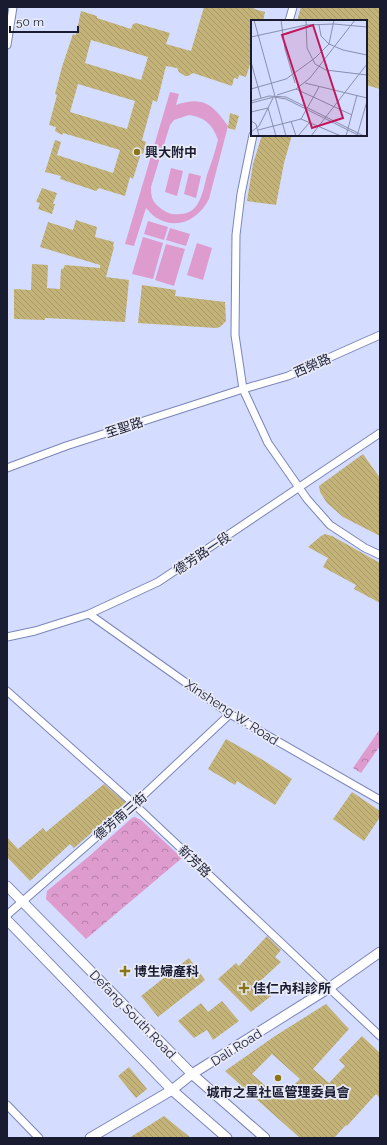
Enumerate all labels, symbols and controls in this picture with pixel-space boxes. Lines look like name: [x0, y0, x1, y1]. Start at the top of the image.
scale bar: [10, 8, 78, 34]
text: 50 m: [16, 15, 44, 29]
inset map: [251, 20, 367, 136]
place label: 興大附中: [145, 145, 197, 160]
marker: 興大附中: [132, 147, 142, 157]
street label: 西榮路: [291, 351, 333, 380]
street label: 至聖路: [103, 414, 145, 441]
street label: 德芳路一段: [171, 529, 233, 578]
street label: Xinsheng W. Road: [182, 677, 281, 748]
street label: 德芳南三街: [91, 789, 150, 843]
street label: 新芳路: [175, 842, 214, 880]
place label: 博生婦產科: [134, 964, 199, 979]
marker: 博生婦產科: [119, 965, 131, 977]
street label: Defang South Road: [87, 967, 179, 1062]
place label: 佳仁內科診所: [253, 981, 331, 996]
marker: 佳仁內科診所: [238, 982, 250, 994]
street label: Dali Road: [208, 1026, 264, 1069]
marker: 城市之星社區管理委員會: [273, 1073, 283, 1083]
place label: 城市之星社區管理委員會: [206, 1085, 350, 1100]

